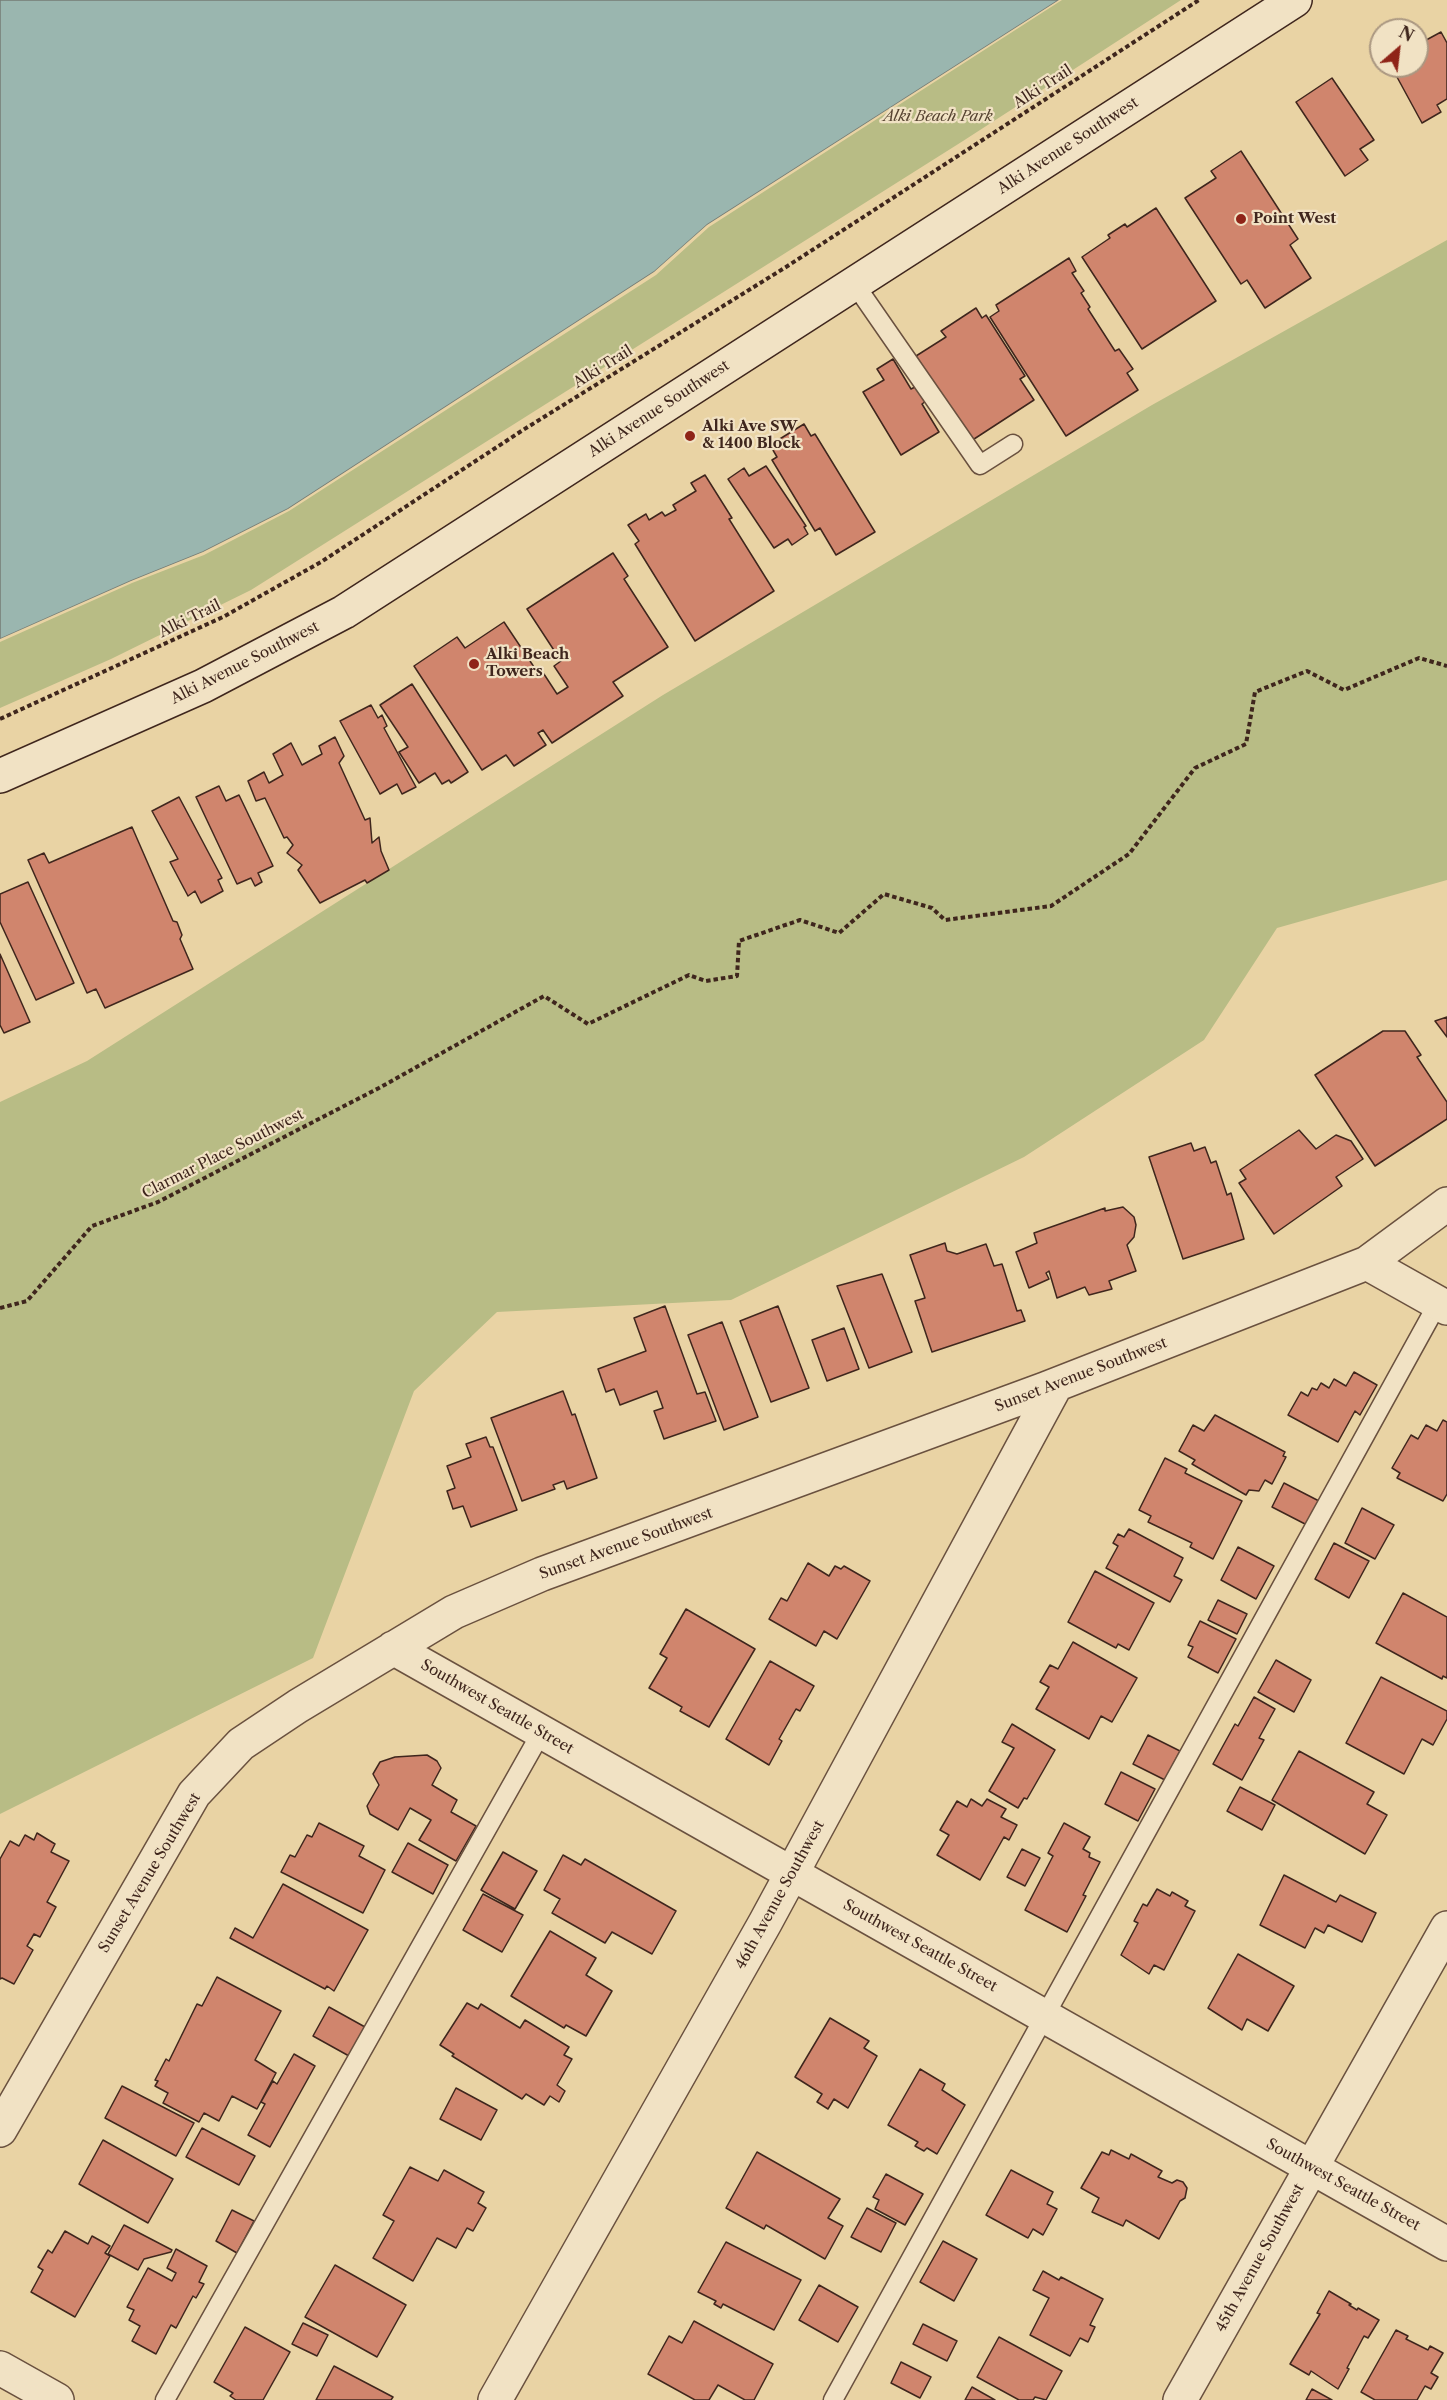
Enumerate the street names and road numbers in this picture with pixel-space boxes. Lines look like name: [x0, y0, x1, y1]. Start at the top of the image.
street label: Alki Trail: [1010, 61, 1076, 113]
street label: Alki Avenue Southwest: [994, 94, 1142, 198]
street label: Alki Trail: [570, 342, 636, 392]
street label: Alki Avenue Southwest: [585, 357, 733, 461]
street label: Alki Trail: [156, 596, 224, 642]
street label: Alki Avenue Southwest: [168, 618, 322, 708]
street label: Clarmar Place Southwest: [139, 1105, 307, 1203]
street label: Sunset Avenue Southwest: [992, 1334, 1170, 1416]
street label: Sunset Avenue Southwest: [537, 1504, 715, 1584]
street label: Southwest Seattle Street: [418, 1656, 576, 1758]
street label: Sunset Avenue Southwest: [95, 1790, 205, 1956]
street label: 46th Avenue Southwest: [732, 1817, 828, 1973]
street label: Southwest Seattle Street: [840, 1896, 1000, 1996]
street label: Southwest Seattle Street: [1263, 2135, 1423, 2235]
street label: 45th Avenue Southwest: [1212, 2181, 1308, 2335]

